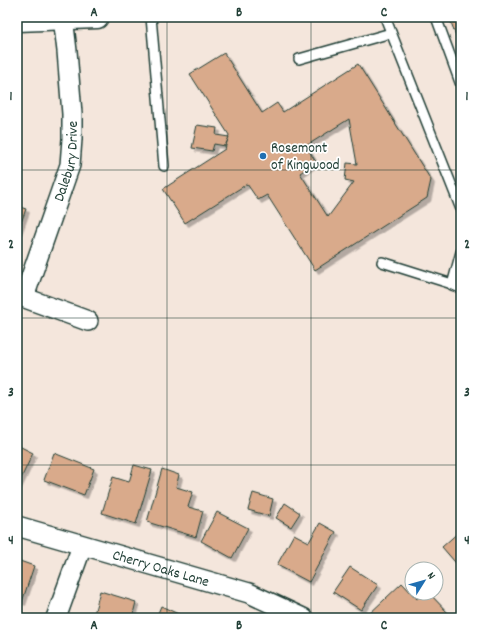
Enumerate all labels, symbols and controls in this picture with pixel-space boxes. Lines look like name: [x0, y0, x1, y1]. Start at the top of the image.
text: A: [90, 4, 98, 23]
text: B: [236, 4, 242, 23]
text: C: [381, 4, 388, 23]
text: 1: [10, 88, 13, 107]
text: 1: [466, 88, 469, 107]
street label: Dalebury Drive: [49, 120, 85, 205]
place label: Rosemont of Kingwood: [271, 138, 340, 177]
marker: Rosemont of Kingwood: [258, 151, 268, 161]
text: 2: [8, 236, 14, 255]
text: 2: [464, 236, 470, 255]
text: 3: [8, 384, 14, 403]
text: 3: [464, 384, 470, 403]
text: 4: [8, 532, 14, 551]
text: 4: [464, 532, 470, 551]
street label: Cherry Oaks Lane: [110, 545, 212, 594]
north arrow: [404, 561, 444, 601]
text: N: [422, 569, 439, 584]
text: A: [90, 617, 98, 635]
text: B: [236, 617, 242, 635]
text: C: [381, 617, 388, 635]

